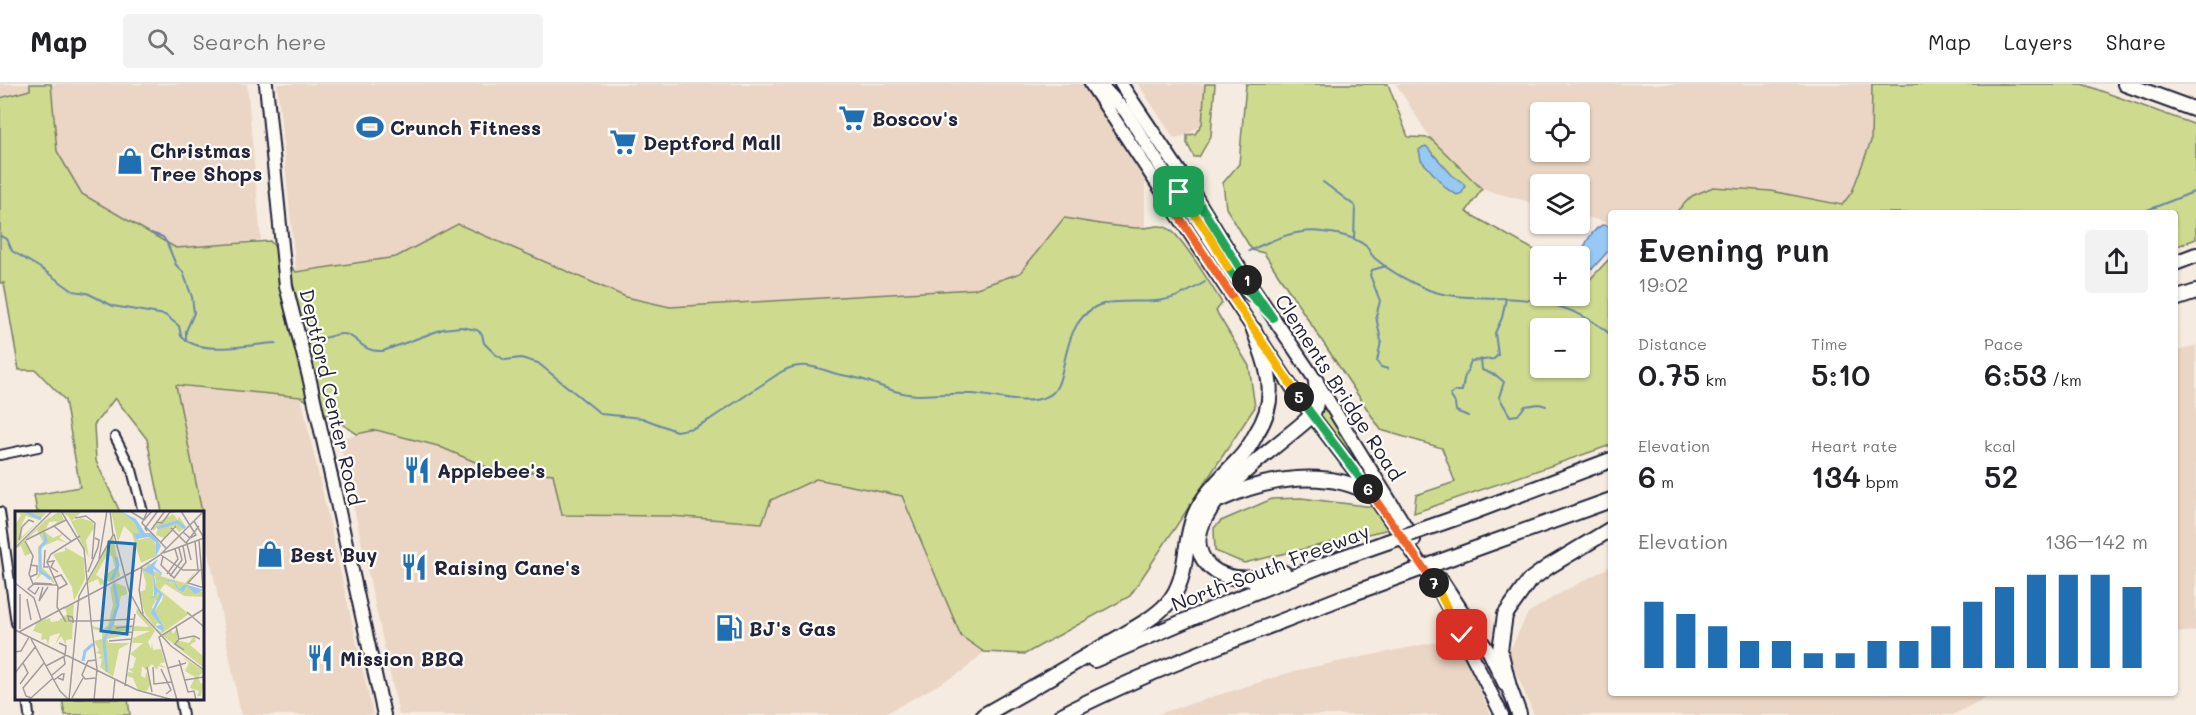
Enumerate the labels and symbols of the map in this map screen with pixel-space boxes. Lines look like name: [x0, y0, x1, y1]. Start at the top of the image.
supermarket icon: Boscov's: [837, 103, 867, 133]
place label: Boscov's: [872, 105, 958, 131]
sports icon: Crunch Fitness: [355, 112, 385, 142]
place label: Crunch Fitness: [390, 114, 541, 140]
supermarket icon: Deptford Mall: [608, 127, 638, 157]
place label: Deptford Mall: [643, 129, 781, 155]
place label: Christmas Tree Shops: [150, 137, 262, 186]
shop icon: Christmas Tree Shops: [115, 146, 145, 176]
pin: [1153, 166, 1204, 217]
pin: 1: [1232, 265, 1262, 295]
street label: Deptford Center Road: [294, 286, 370, 508]
street label: Clements Bridge Road: [1270, 289, 1410, 485]
pin: 5: [1284, 382, 1314, 412]
restaurant icon: Applebee's: [402, 455, 432, 485]
place label: Applebee's: [437, 457, 545, 483]
pin: 6: [1353, 474, 1383, 504]
inset map: [15, 511, 204, 700]
street label: North-South Freeway: [1167, 517, 1373, 617]
shop icon: Best Buy: [255, 539, 285, 569]
place label: Best Buy: [290, 541, 377, 567]
restaurant icon: Raising Cane's: [399, 552, 429, 582]
place label: Raising Cane's: [434, 554, 580, 580]
pin: 7: [1419, 568, 1449, 598]
pin: [1436, 609, 1487, 660]
fuel station icon: BJ's Gas: [714, 613, 744, 643]
place label: BJ's Gas: [749, 615, 836, 641]
restaurant icon: Mission BBQ: [305, 643, 335, 673]
place label: Mission BBQ: [340, 645, 464, 671]

